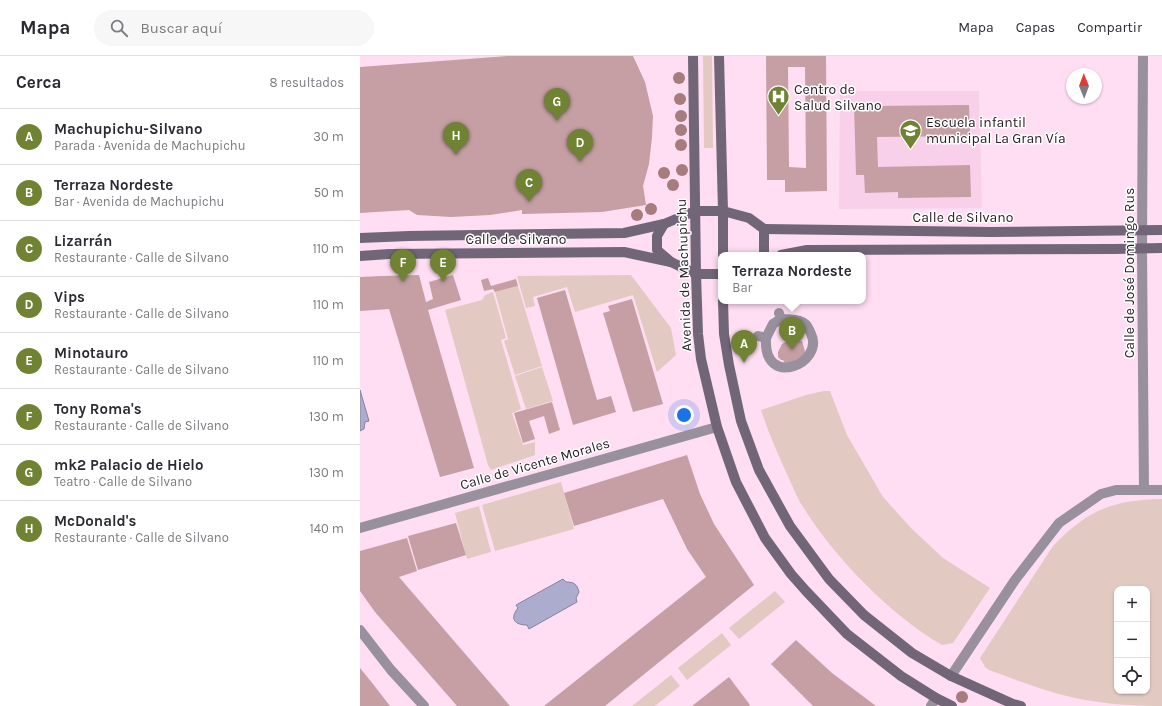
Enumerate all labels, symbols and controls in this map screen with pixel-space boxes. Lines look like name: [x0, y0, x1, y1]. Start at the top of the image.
search box: [94, 10, 374, 46]
text: Mapa: [20, 17, 70, 39]
icon: search: [108, 17, 130, 39]
text: Buscar aquí: [140, 19, 222, 37]
text: Mapa: [958, 19, 994, 36]
text: Capas: [1016, 19, 1055, 36]
text: Compartir: [1077, 19, 1142, 36]
north arrow: [1066, 68, 1102, 104]
text: Cerca: [16, 72, 61, 92]
text: 8 resultados: [270, 75, 344, 90]
place label: Centro de Salud Silvano: [794, 81, 882, 114]
hospital icon: Centro de Salud Silvano: [765, 84, 791, 117]
pin: G: [544, 88, 570, 121]
place label: Escuela infantil municipal La Gran Vía: [926, 114, 1066, 147]
school or university icon: Escuela infantil municipal La Gran Vía: [897, 117, 923, 150]
text: Machupichu-Silvano: [54, 120, 202, 138]
pin: H: [443, 122, 469, 155]
text: A: [25, 129, 33, 144]
text: 30 m: [313, 129, 344, 144]
pin: D: [567, 129, 593, 162]
text: Parada · Avenida de Machupichu: [54, 138, 246, 153]
pin: C: [516, 169, 542, 202]
text: Terraza Nordeste: [54, 176, 173, 194]
text: B: [25, 185, 33, 200]
text: 50 m: [314, 185, 344, 200]
street label: Calle de José Domingo Rus: [1121, 188, 1138, 358]
text: Bar · Avenida de Machupichu: [54, 194, 224, 209]
street label: Avenida de Machupichu: [673, 198, 695, 352]
street label: Calle de Silvano: [913, 209, 1013, 226]
street label: Calle de Silvano: [466, 231, 566, 248]
text: Lizarrán: [54, 232, 112, 250]
text: C: [25, 241, 33, 256]
text: 110 m: [312, 241, 344, 256]
pin: F: [390, 249, 416, 282]
pin: E: [430, 249, 456, 282]
text: Restaurante · Calle de Silvano: [54, 250, 229, 265]
popup: [718, 252, 866, 304]
text: Terraza Nordeste: [732, 262, 852, 280]
text: Bar: [732, 280, 752, 295]
text: Vips: [54, 288, 85, 306]
text: D: [25, 297, 33, 312]
text: 110 m: [312, 297, 344, 312]
text: Restaurante · Calle de Silvano: [54, 306, 229, 321]
pin: B: [779, 317, 805, 350]
pin: A: [731, 330, 757, 363]
text: Minotauro: [54, 344, 128, 362]
text: E: [25, 353, 33, 368]
text: 110 m: [312, 353, 344, 368]
text: Restaurante · Calle de Silvano: [54, 362, 229, 377]
text: Tony Roma's: [54, 400, 142, 418]
your location: [674, 405, 694, 425]
text: F: [25, 409, 33, 424]
text: 130 m: [309, 409, 344, 424]
text: Restaurante · Calle de Silvano: [54, 418, 229, 433]
street label: Calle de Vicente Morales: [458, 434, 612, 494]
text: mk2 Palacio de Hielo: [54, 456, 203, 474]
text: G: [25, 465, 33, 480]
text: 130 m: [309, 465, 344, 480]
text: Teatro · Calle de Silvano: [54, 474, 192, 489]
text: McDonald's: [54, 512, 136, 530]
text: H: [24, 521, 34, 536]
text: 140 m: [309, 521, 344, 536]
text: Restaurante · Calle de Silvano: [54, 530, 229, 545]
map controls: [1114, 586, 1150, 694]
button: +: [1114, 586, 1150, 622]
button: −: [1114, 622, 1150, 658]
button: locate: [1114, 658, 1150, 694]

